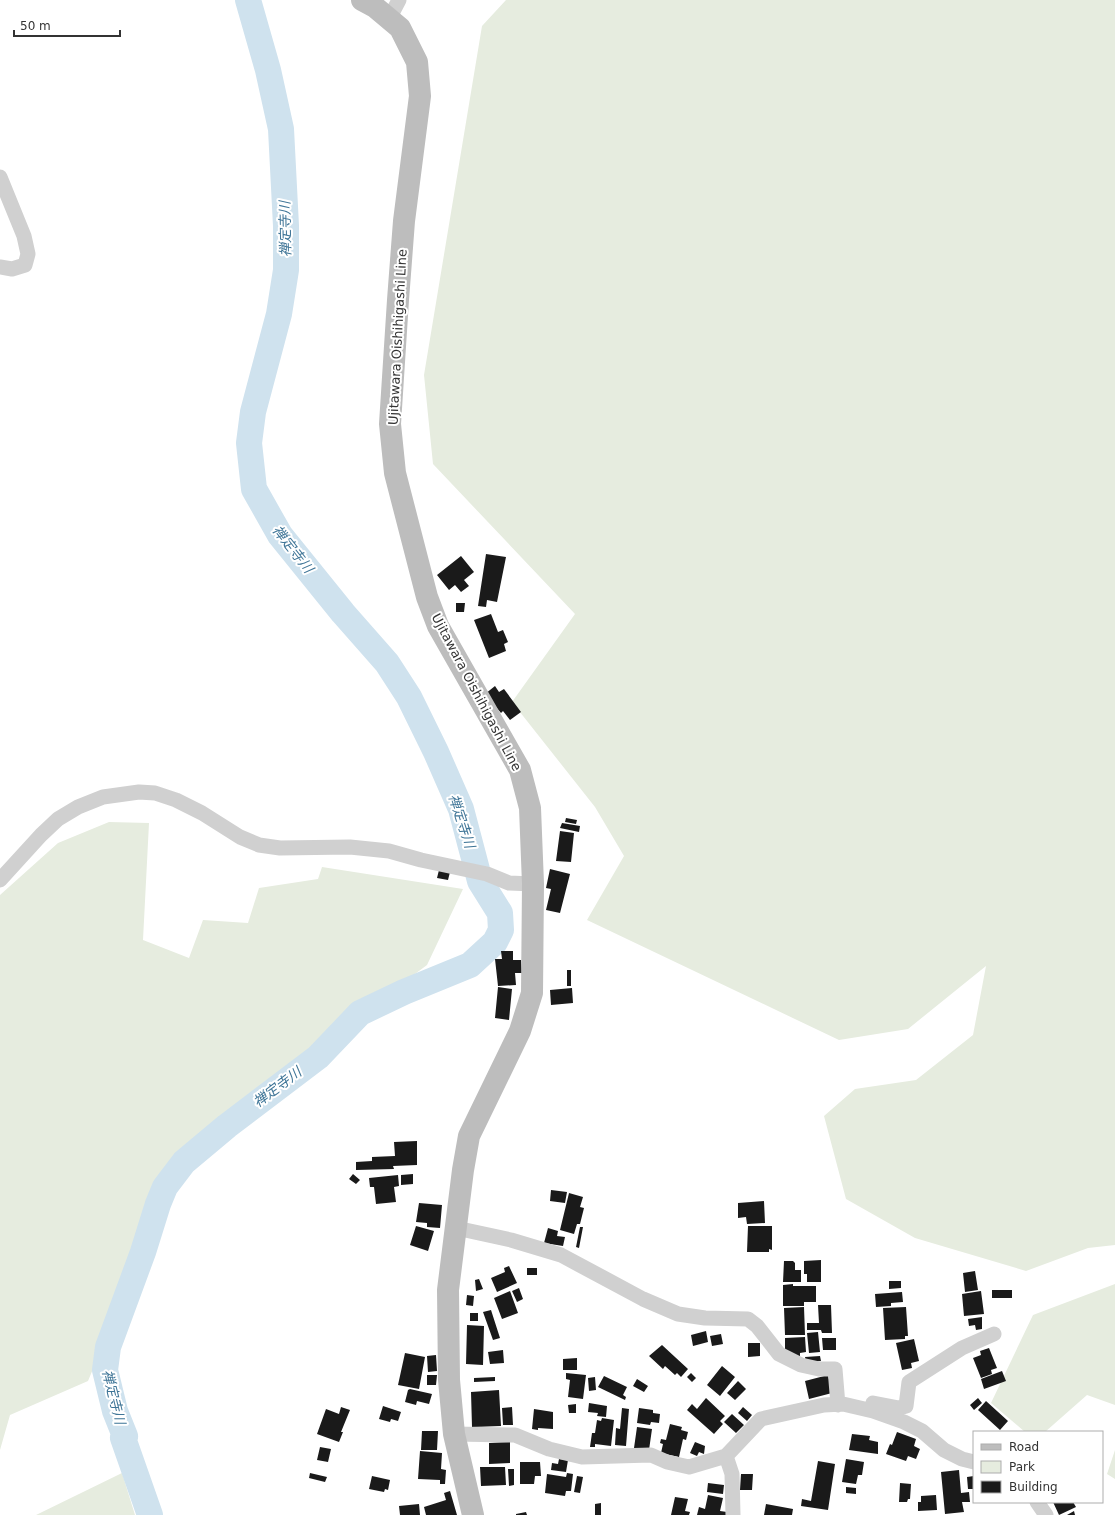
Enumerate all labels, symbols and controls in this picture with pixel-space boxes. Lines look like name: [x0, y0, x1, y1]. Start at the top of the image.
scale bar: [14, 12, 120, 38]
text: 50 m: [20, 19, 51, 33]
water label: 禅定寺川: [276, 199, 293, 257]
street label: Ujitawara Oishihigashi Line: [385, 249, 410, 425]
water label: 禅定寺川: [269, 522, 318, 578]
street label: Ujitawara Oishihigashi Line: [429, 611, 525, 774]
water label: 禅定寺川: [446, 792, 479, 852]
water label: 禅定寺川: [250, 1063, 306, 1110]
water label: 禅定寺川: [99, 1368, 129, 1428]
legend: [973, 1431, 1103, 1503]
text: Road: [1009, 1440, 1039, 1454]
text: Park: [1009, 1460, 1035, 1474]
text: Building: [1009, 1480, 1058, 1494]

